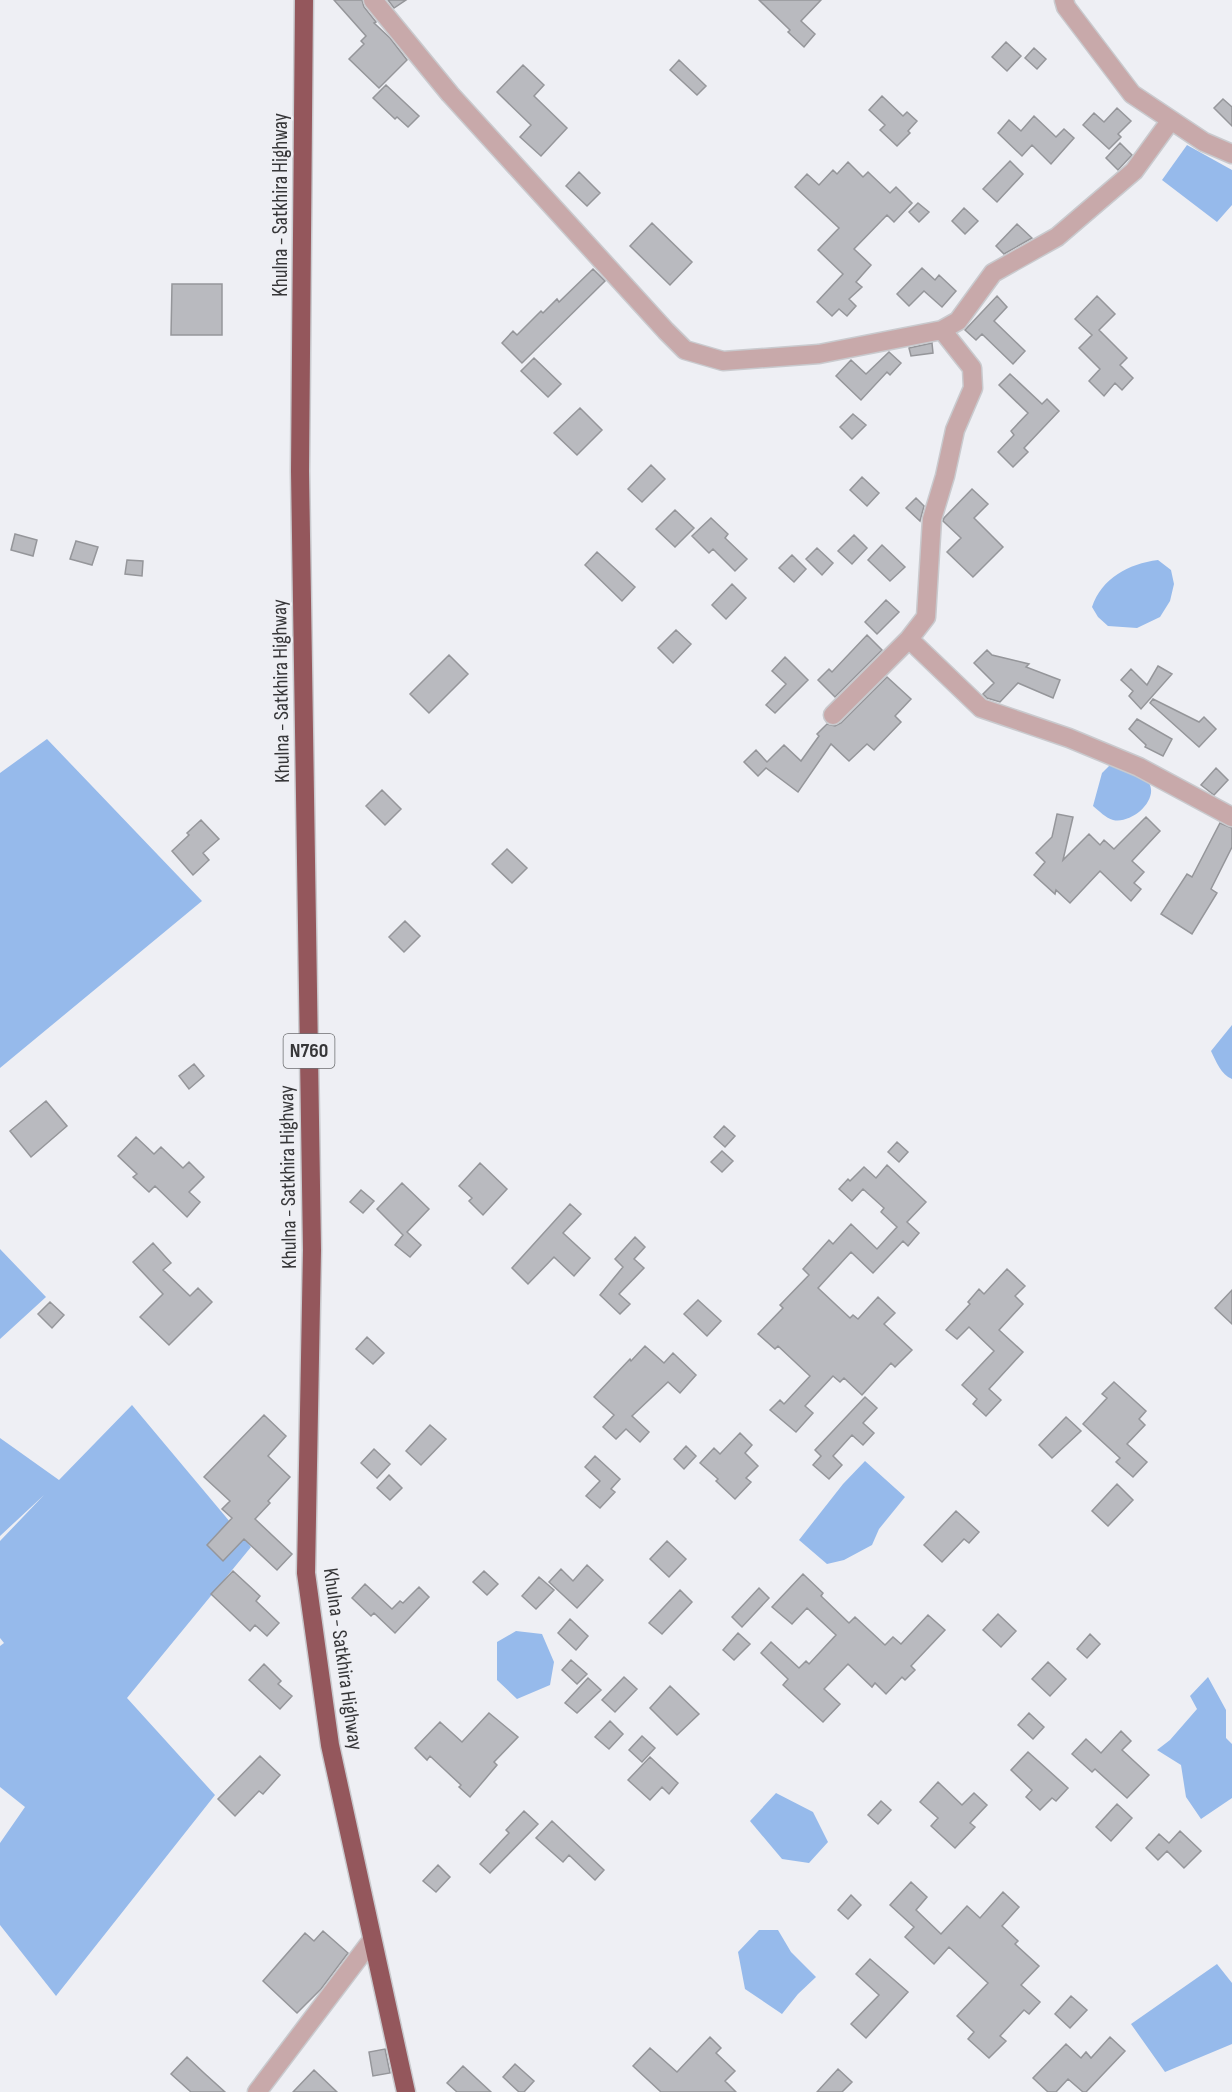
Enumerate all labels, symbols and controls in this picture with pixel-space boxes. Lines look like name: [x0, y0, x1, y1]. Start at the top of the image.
street label: Khulna - Satkhira Highway: [268, 113, 293, 297]
street label: Khulna - Satkhira Highway: [267, 599, 295, 783]
road number: N760: [284, 1034, 334, 1068]
street label: Khulna - Satkhira Highway: [274, 1085, 302, 1269]
street label: Khulna - Satkhira Highway: [318, 1566, 368, 1752]

